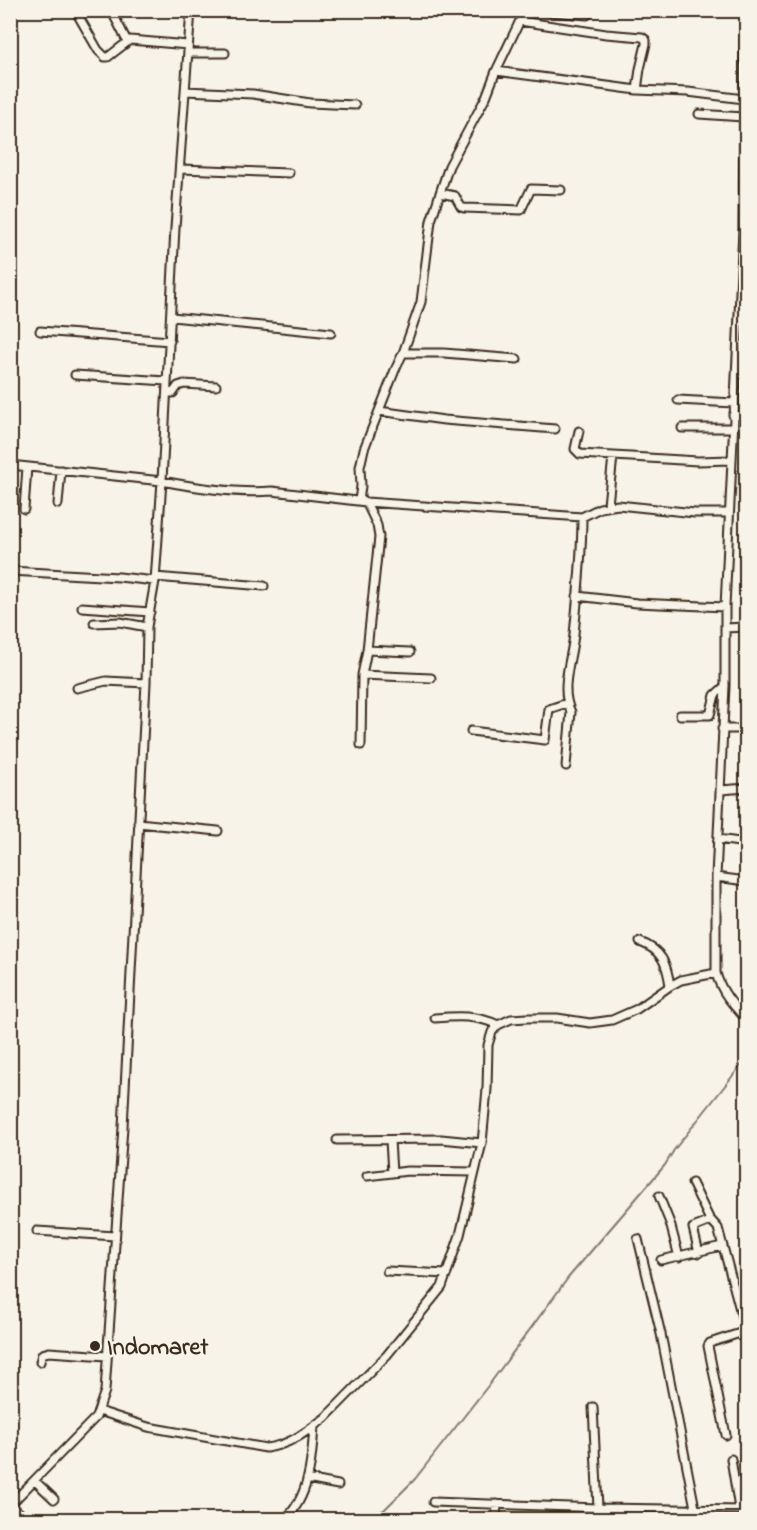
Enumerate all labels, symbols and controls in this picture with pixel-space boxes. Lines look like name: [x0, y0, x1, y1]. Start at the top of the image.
place label: Indomaret: [107, 1331, 209, 1366]
marker: Indomaret: [88, 1339, 102, 1353]

